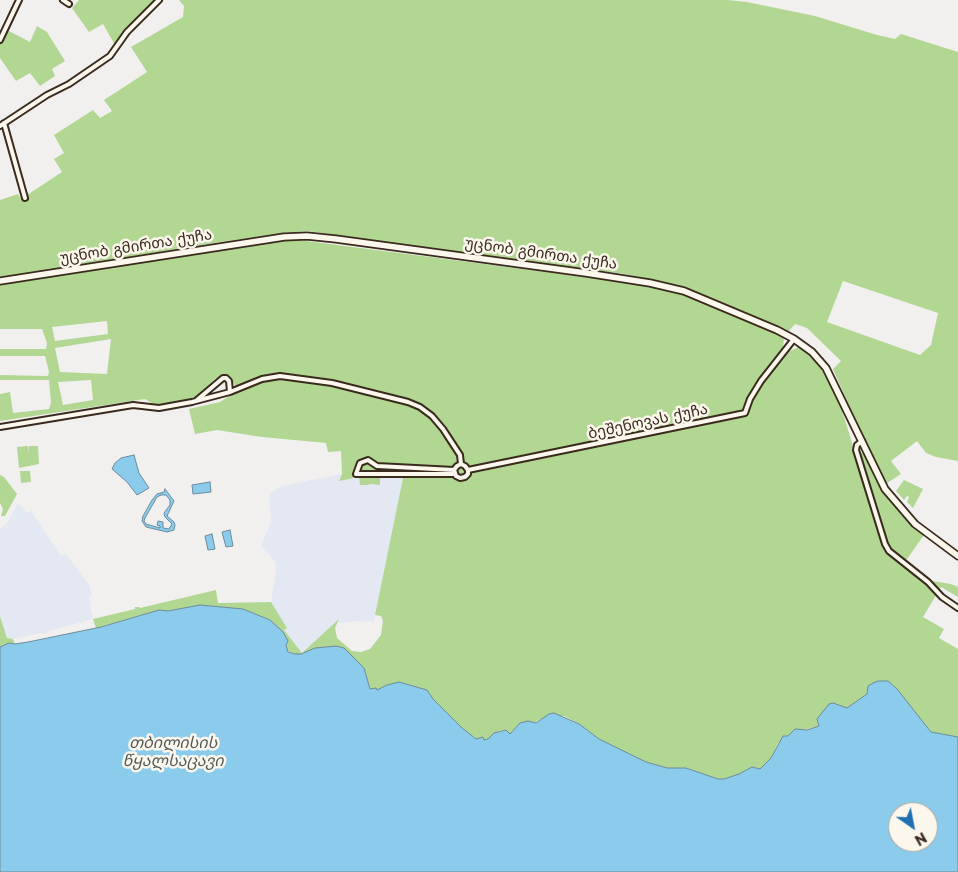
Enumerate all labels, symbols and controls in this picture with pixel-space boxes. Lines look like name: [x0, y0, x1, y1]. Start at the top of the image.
street label: უცნობ გმირთა ქუჩა: [59, 226, 213, 268]
street label: უცნობ გმირთა ქუჩა: [464, 234, 618, 274]
street label: ბეშენოვას ქუჩა: [587, 401, 709, 443]
water label: თბილისის წყალსაცავი: [123, 734, 223, 772]
north arrow: [888, 802, 938, 852]
text: N: [911, 827, 931, 851]

